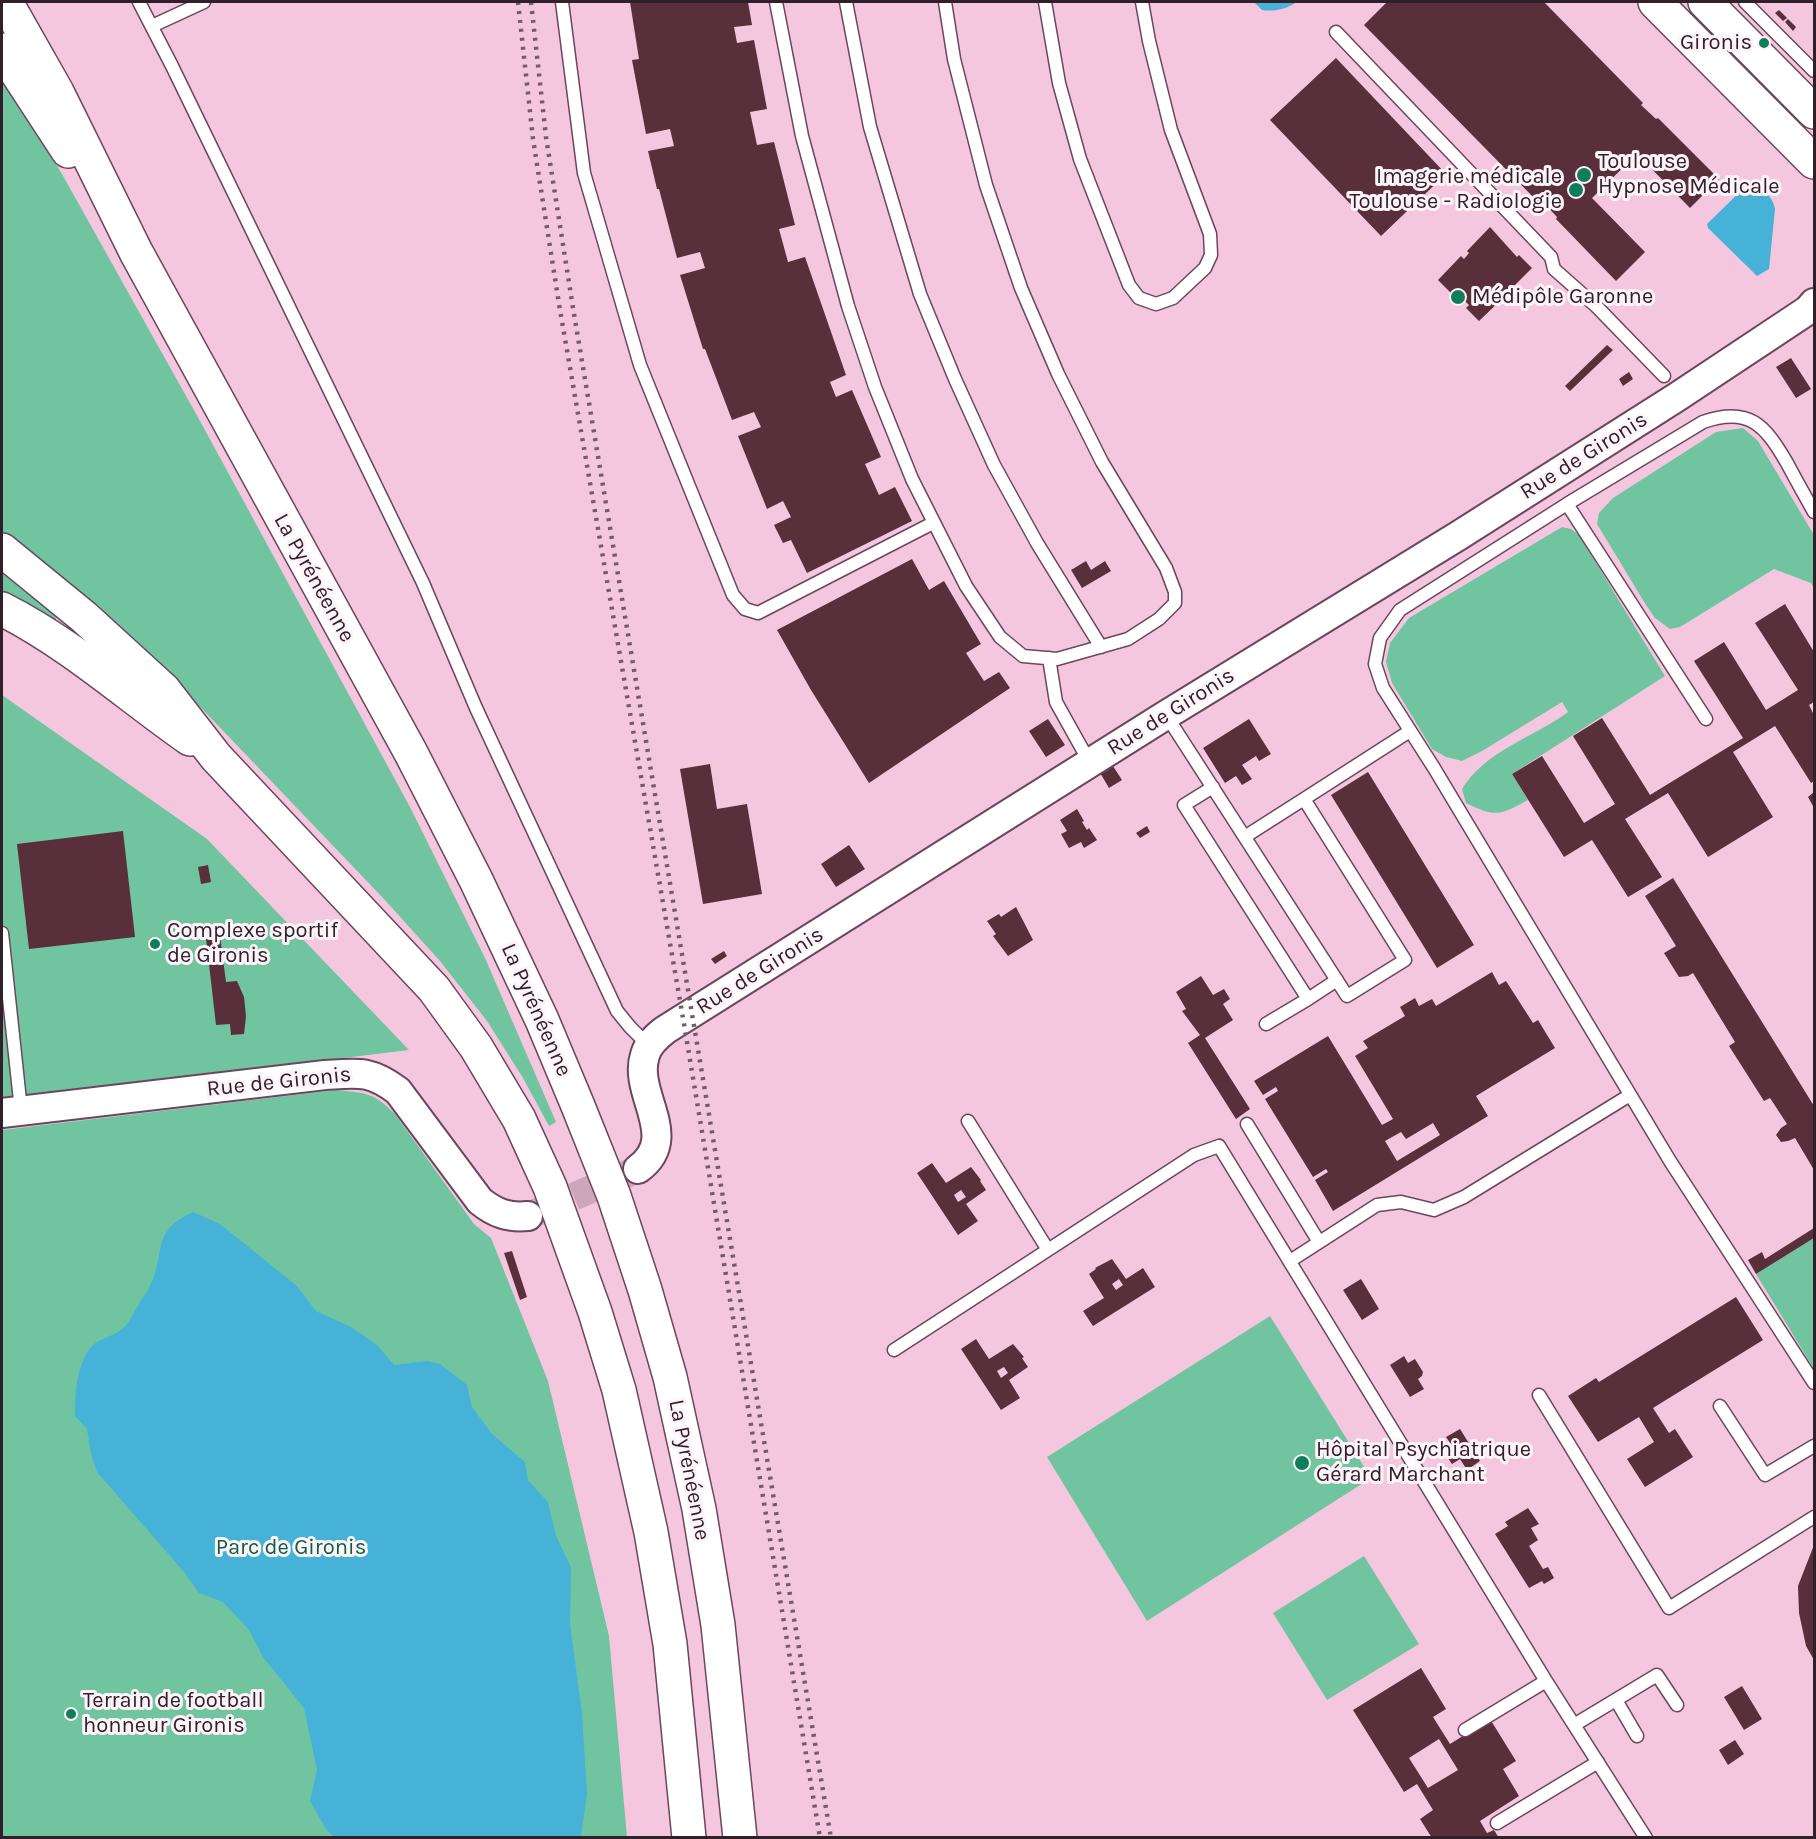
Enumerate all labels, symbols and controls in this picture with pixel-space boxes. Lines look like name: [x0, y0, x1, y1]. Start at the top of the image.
place label: Gironis: [1680, 30, 1752, 56]
marker: Gironis: [1757, 36, 1771, 50]
place label: Toulouse Hypnose Médicale: [1598, 149, 1780, 200]
place label: Imagerie médicale Toulouse - Radiologie: [1349, 164, 1562, 216]
marker: Toulouse Hypnose Médicale: [1575, 166, 1593, 184]
marker: Imagerie médicale Toulouse - Radiologie: [1567, 181, 1585, 199]
place label: Médipôle Garonne: [1472, 284, 1653, 310]
marker: Médipôle Garonne: [1449, 288, 1467, 306]
street label: Rue de Gironis: [1516, 406, 1652, 506]
street label: La Pyrénéenne: [268, 509, 360, 647]
street label: Rue de Gironis: [1103, 662, 1239, 762]
place label: Complexe sportif de Gironis: [167, 918, 338, 969]
street label: Rue de Gironis: [692, 921, 828, 1021]
marker: Complexe sportif de Gironis: [148, 937, 162, 951]
street label: La Pyrénéenne: [495, 939, 577, 1081]
street label: Rue de Gironis: [206, 1061, 352, 1103]
street label: La Pyrénéenne: [662, 1397, 716, 1543]
place label: Hôpital Psychiatrique Gérard Marchant: [1316, 1437, 1531, 1488]
marker: Hôpital Psychiatrique Gérard Marchant: [1293, 1454, 1311, 1472]
park label: Parc de Gironis: [216, 1535, 366, 1561]
place label: Terrain de football honneur Gironis: [83, 1688, 264, 1740]
marker: Terrain de football honneur Gironis: [64, 1707, 78, 1721]

